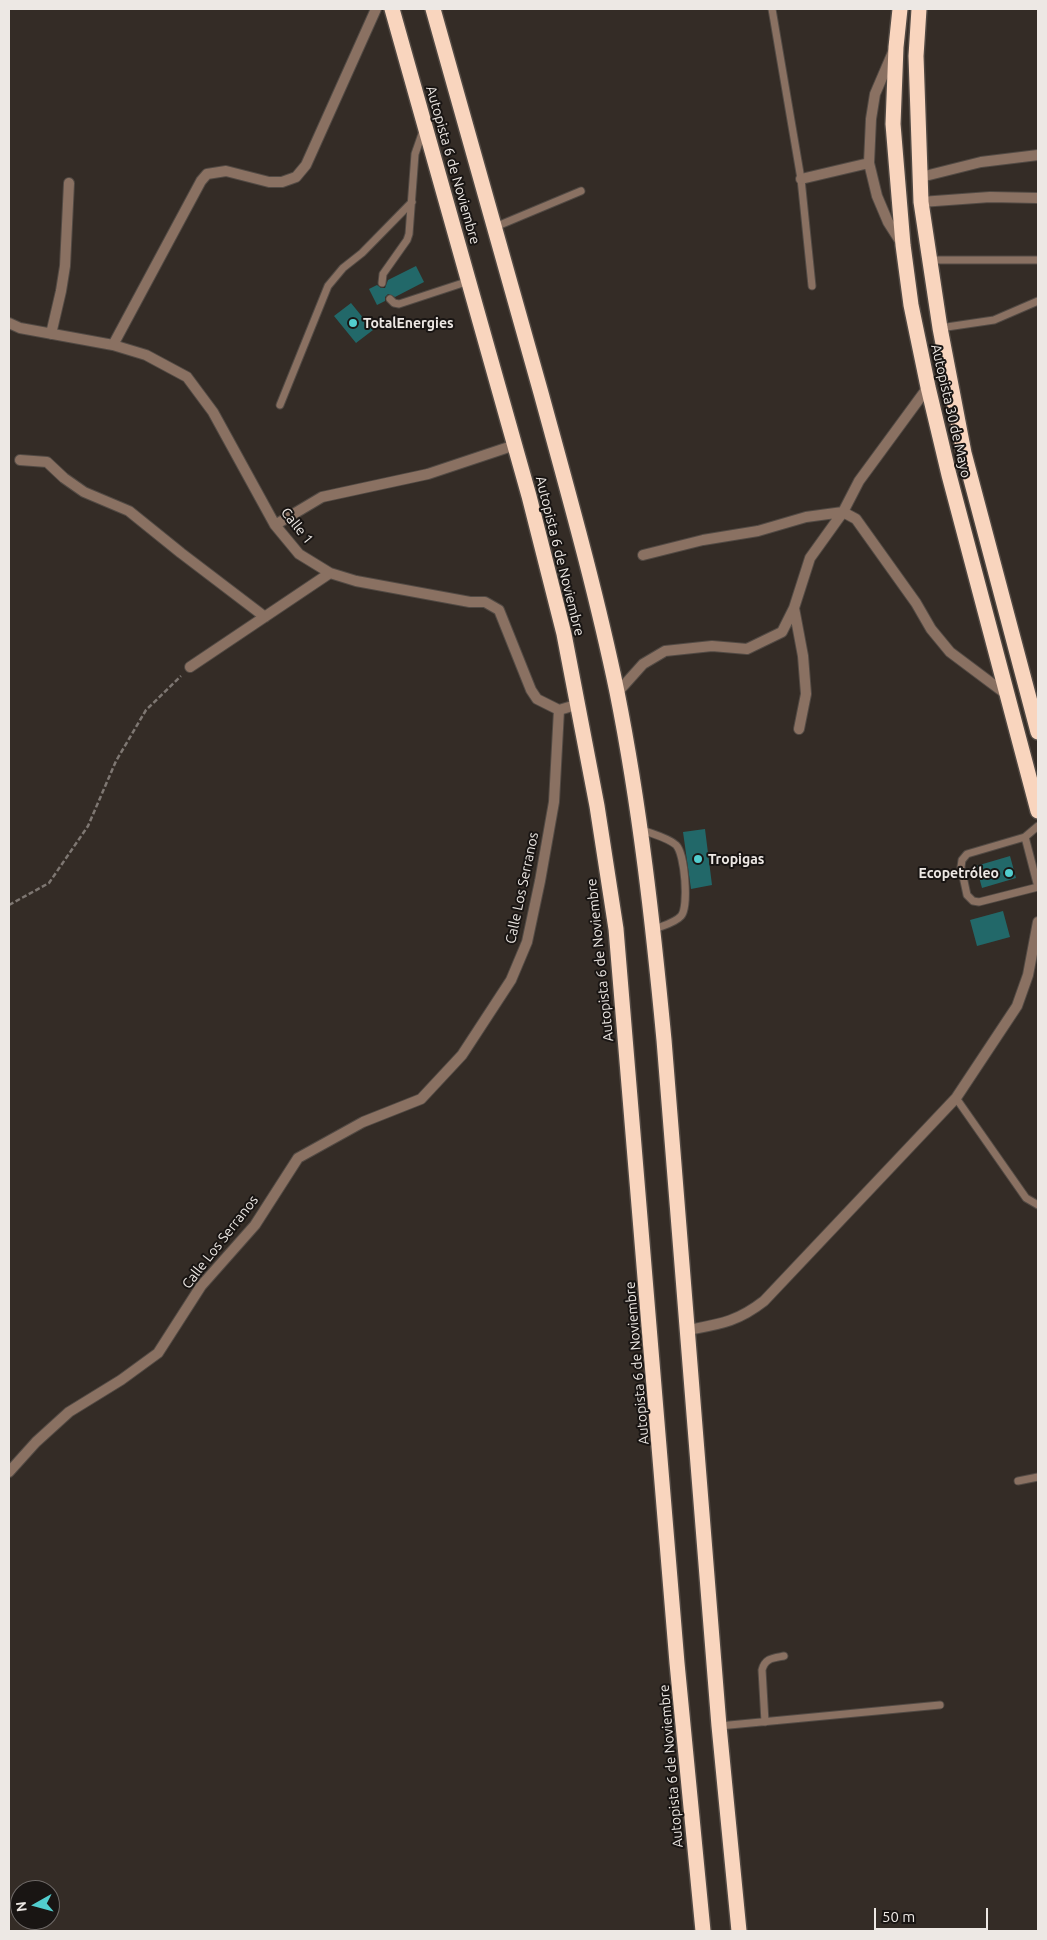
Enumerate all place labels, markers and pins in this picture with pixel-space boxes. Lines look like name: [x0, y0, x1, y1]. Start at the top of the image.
place label: TotalEnergies: [363, 315, 454, 331]
marker: TotalEnergies: [347, 317, 359, 329]
place label: Tropigas: [708, 851, 764, 867]
marker: Tropigas: [692, 853, 704, 865]
place label: Ecopetróleo: [918, 865, 999, 881]
marker: Ecopetróleo: [1003, 867, 1015, 879]

